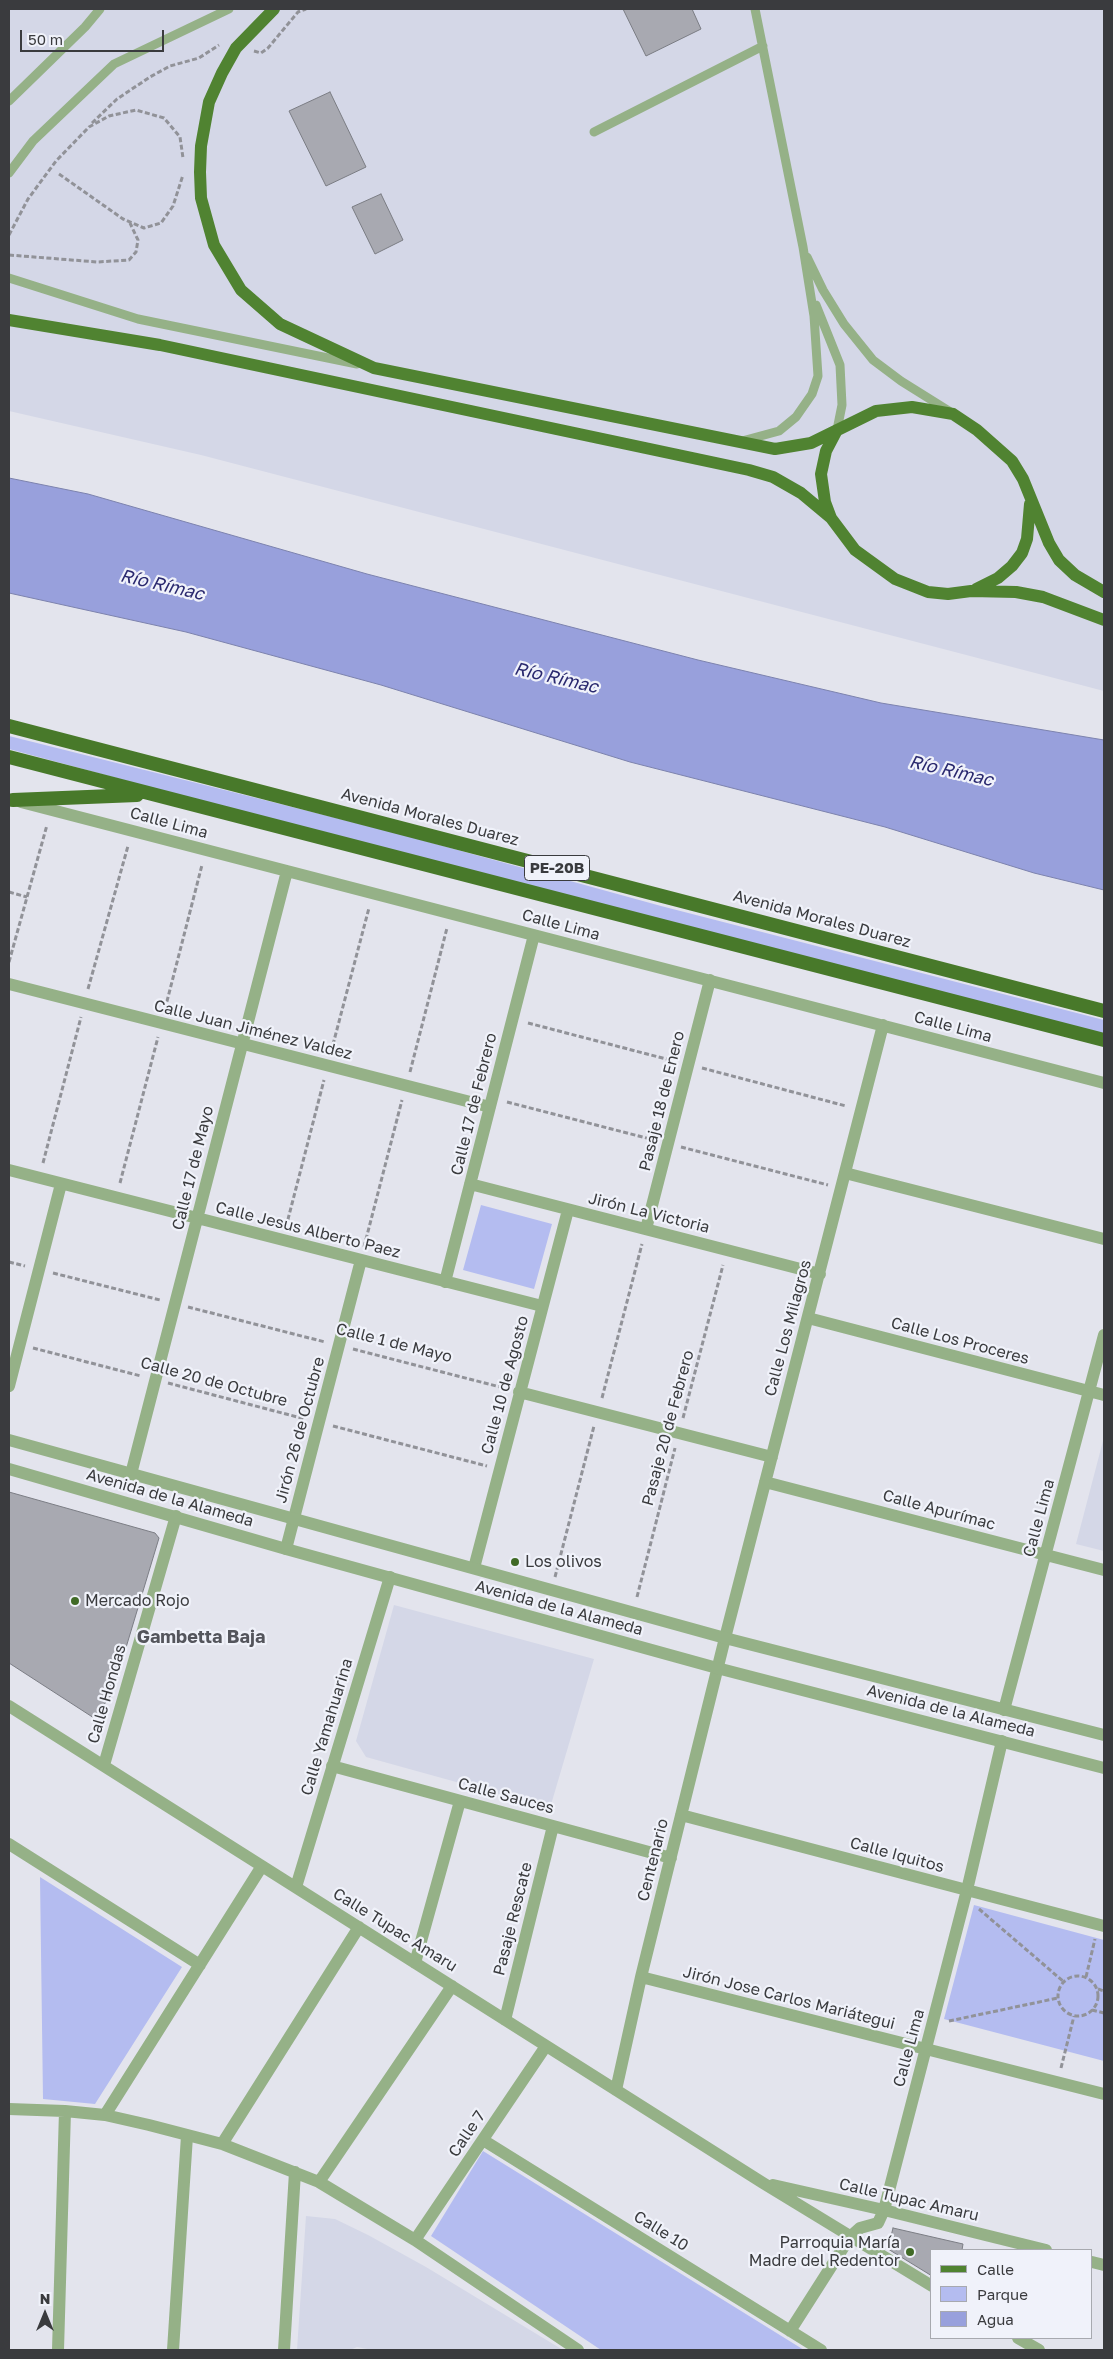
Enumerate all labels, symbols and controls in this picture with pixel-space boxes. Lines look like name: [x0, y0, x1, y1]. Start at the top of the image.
scale bar: [22, 20, 166, 52]
text: 50 m: [28, 30, 63, 48]
water label: Río Rímac: [118, 565, 206, 605]
water label: Río Rímac: [512, 658, 600, 698]
water label: Río Rímac: [907, 751, 995, 791]
street label: Avenida Morales Duarez: [339, 784, 521, 850]
street label: Calle Lima: [128, 803, 210, 843]
road number: PE-20B: [524, 856, 590, 880]
street label: Avenida Morales Duarez: [731, 886, 913, 952]
street label: Calle Lima: [520, 905, 602, 945]
street label: Calle Juan Jiménez Valdez: [152, 996, 354, 1064]
street label: Calle Lima: [912, 1007, 994, 1047]
street label: Pasaje 18 de Enero: [635, 1029, 689, 1173]
street label: Calle 17 de Febrero: [447, 1031, 501, 1177]
street label: Calle 17 de Mayo: [168, 1104, 218, 1232]
street label: Jirón La Victoria: [586, 1189, 712, 1237]
street label: Calle Jesus Alberto Paez: [213, 1198, 403, 1262]
street label: Calle Los Milagros: [761, 1258, 815, 1398]
street label: Calle Los Proceres: [889, 1313, 1031, 1369]
street label: Calle 10 de Agosto: [477, 1314, 533, 1456]
street label: Calle 1 de Mayo: [334, 1319, 454, 1367]
street label: Pasaje 20 de Febrero: [638, 1348, 698, 1508]
street label: Calle 20 de Octubre: [138, 1353, 290, 1411]
street label: Jirón 26 de Octubre: [271, 1355, 329, 1505]
street label: Avenida de la Alameda: [84, 1465, 256, 1531]
street label: Calle Lima: [1019, 1477, 1059, 1559]
street label: Calle Apurímac: [881, 1486, 997, 1534]
place label: Los olivos: [525, 1552, 602, 1572]
marker: Los olivos: [509, 1556, 521, 1568]
street label: Avenida de la Alameda: [473, 1576, 645, 1640]
place label: Mercado Rojo: [85, 1591, 190, 1611]
marker: Mercado Rojo: [69, 1595, 81, 1607]
district label: Gambetta Baja: [137, 1626, 265, 1648]
street label: Calle Hondas: [84, 1642, 130, 1746]
street label: Calle Yamahuarina: [297, 1656, 357, 1798]
street label: Avenida de la Alameda: [865, 1681, 1037, 1741]
street label: Calle Sauces: [456, 1774, 556, 1818]
street label: Centenario: [633, 1817, 673, 1903]
street label: Calle Iquitos: [848, 1833, 946, 1877]
street label: Pasaje Rescate: [490, 1860, 536, 1978]
street label: Calle Tupac Amaru: [329, 1884, 461, 1976]
street label: Jirón Jose Carlos Mariátegui: [681, 1962, 897, 2034]
street label: Calle Lima: [889, 2007, 929, 2089]
street label: Calle 7: [445, 2107, 489, 2161]
street label: Calle Tupac Amaru: [837, 2175, 981, 2225]
street label: Calle 10: [630, 2207, 692, 2255]
place label: Parroquia María Madre del Redentor: [749, 2233, 900, 2271]
marker: Parroquia María Madre del Redentor: [904, 2246, 916, 2258]
legend: [930, 2249, 1093, 2339]
text: Calle: [977, 2260, 1014, 2278]
text: Parque: [977, 2285, 1028, 2303]
north arrow: [20, 2289, 70, 2339]
text: N: [40, 2290, 50, 2307]
text: Agua: [977, 2310, 1014, 2328]

